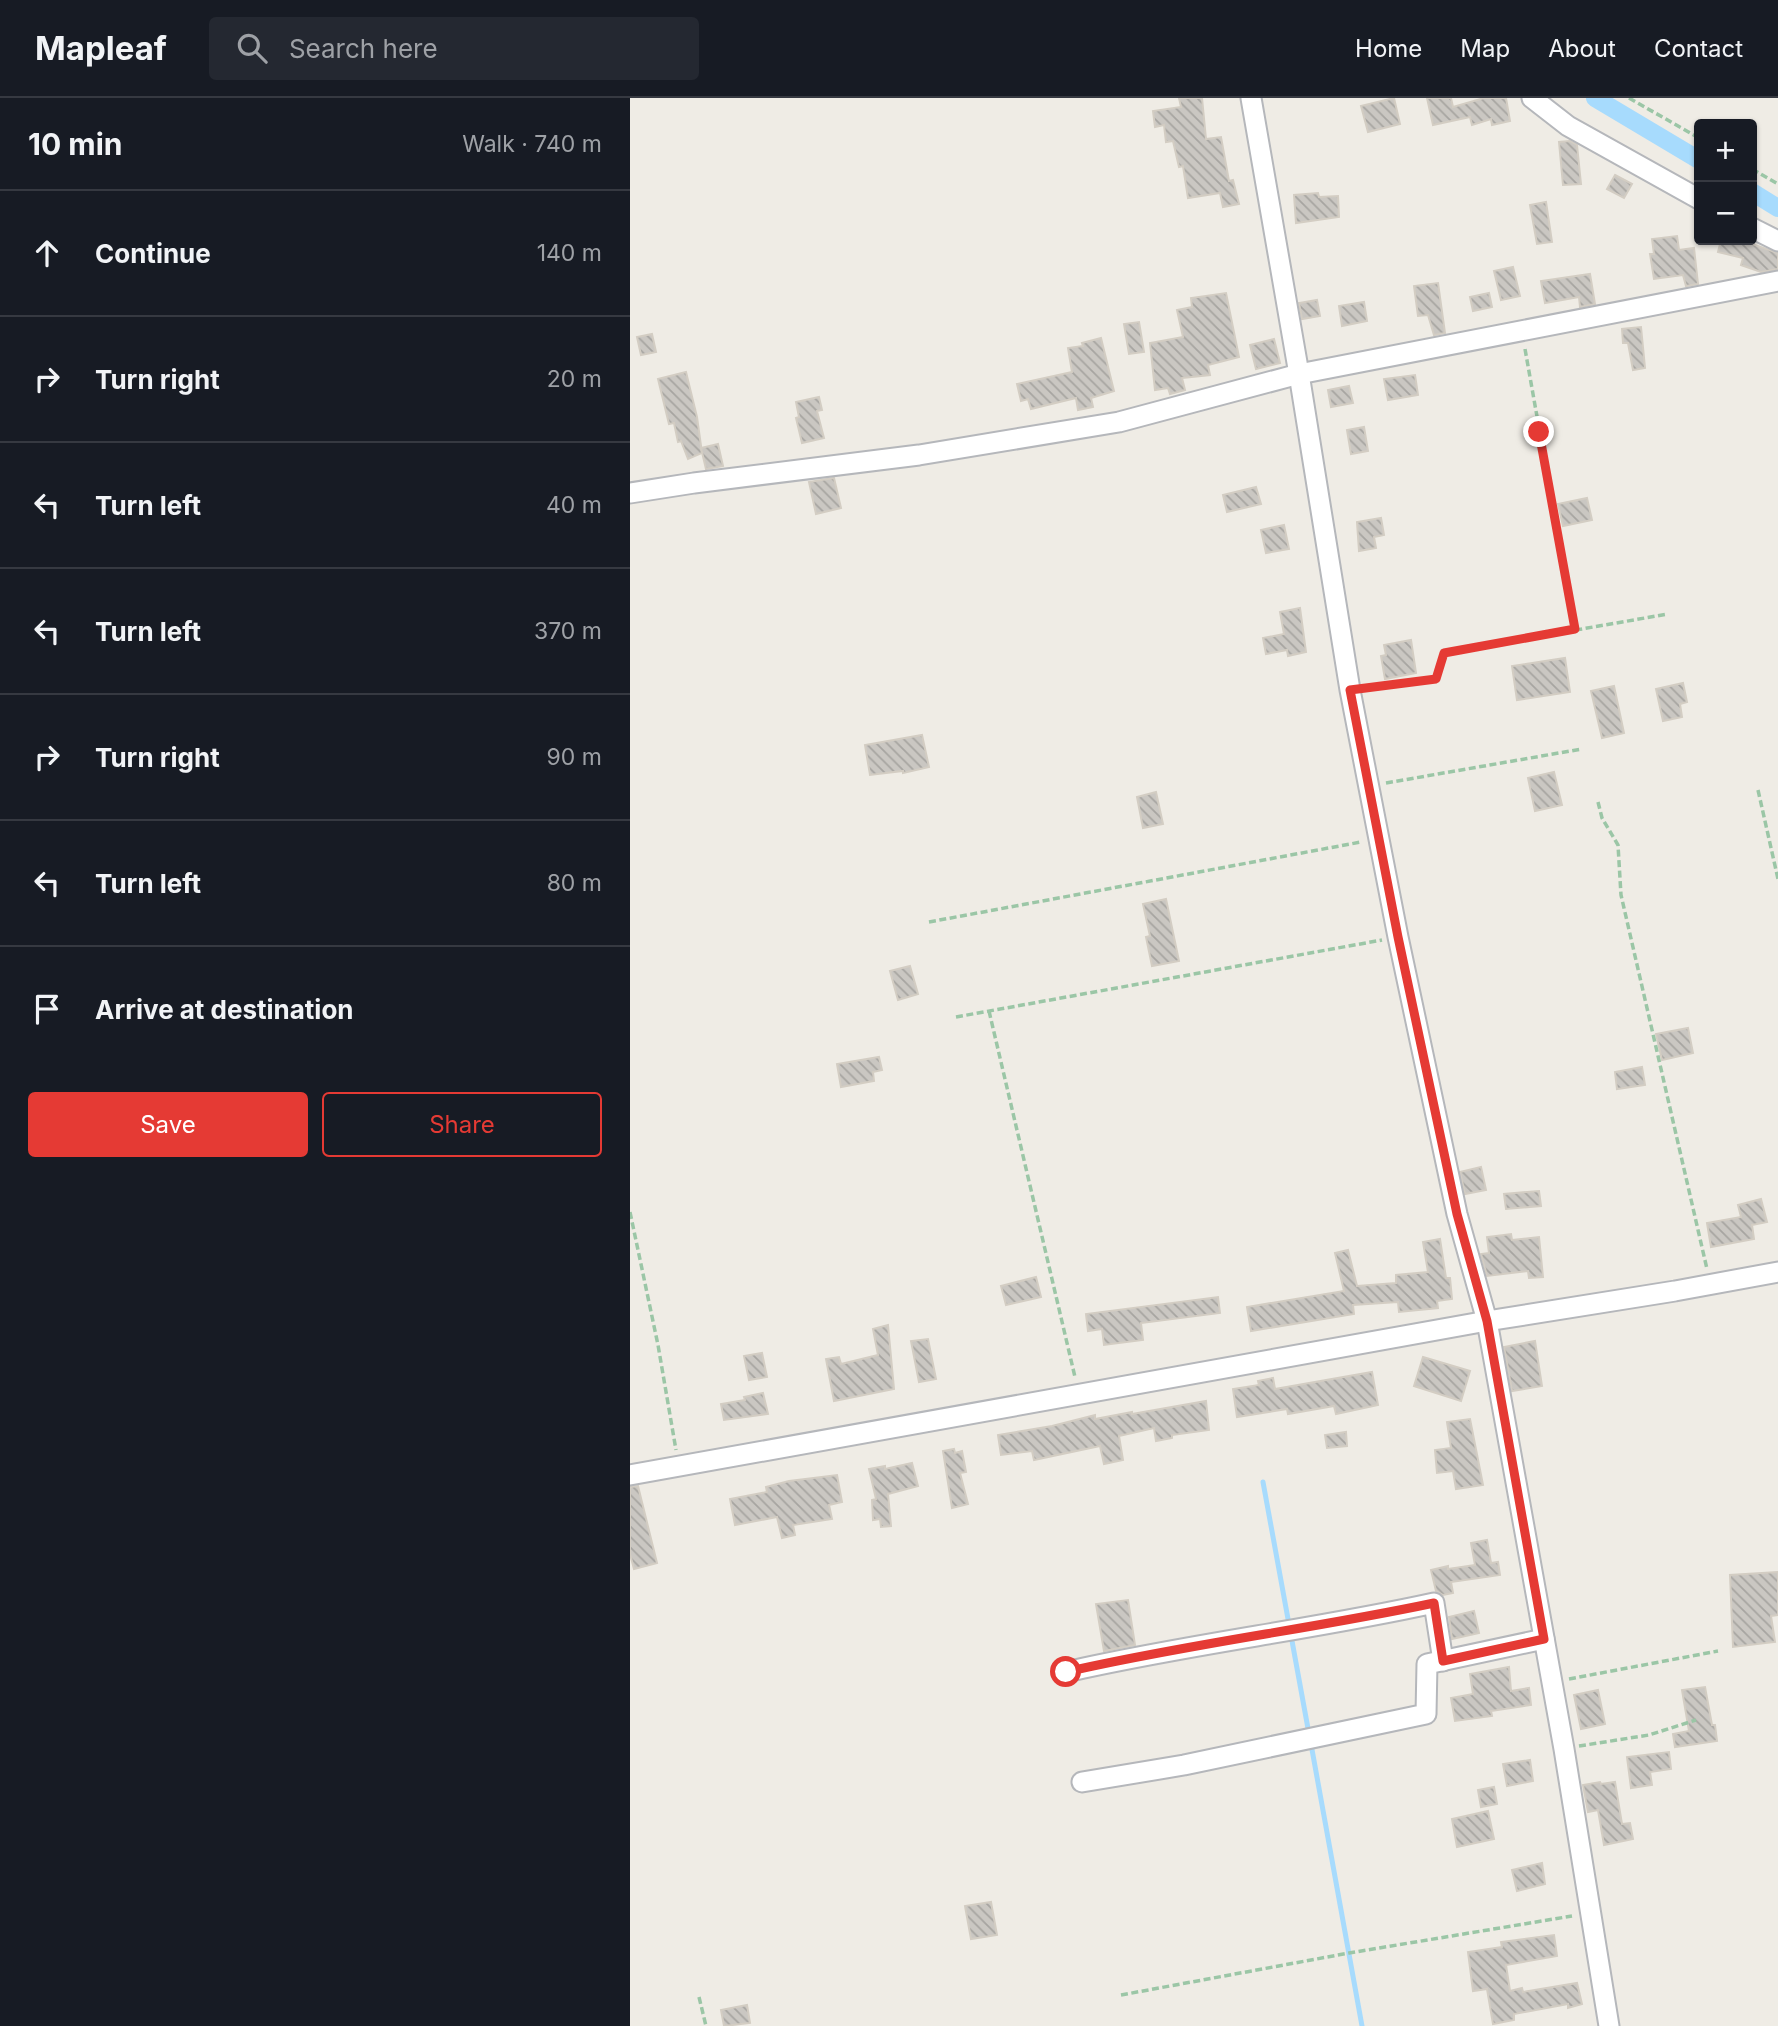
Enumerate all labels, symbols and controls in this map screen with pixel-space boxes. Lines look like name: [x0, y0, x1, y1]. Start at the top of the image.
search box: [209, 17, 699, 80]
text: Mapleaf: [35, 28, 167, 68]
icon: search: [233, 29, 271, 67]
text: Search here: [289, 33, 438, 64]
text: Home: [1355, 34, 1422, 63]
text: Map: [1460, 34, 1510, 63]
text: About: [1548, 34, 1616, 63]
text: Contact: [1654, 34, 1743, 63]
map controls: [1694, 119, 1757, 245]
button: +: [1694, 119, 1757, 182]
text: 10 min: [28, 126, 122, 162]
text: Walk · 740 m: [462, 130, 602, 158]
button: −: [1694, 182, 1757, 245]
icon: ahead: [28, 234, 66, 272]
text: Continue: [95, 238, 211, 269]
text: 140 m: [537, 239, 602, 267]
icon: right: [28, 360, 66, 398]
text: Turn right: [95, 364, 220, 395]
text: 20 m: [547, 365, 602, 393]
route end: [1523, 416, 1554, 447]
icon: left: [28, 486, 66, 524]
text: Turn left: [95, 490, 201, 521]
text: 40 m: [546, 491, 602, 519]
icon: left: [28, 612, 66, 650]
text: Turn left: [95, 616, 201, 647]
text: 370 m: [534, 617, 602, 645]
icon: right: [28, 738, 66, 776]
text: Turn right: [95, 742, 220, 773]
text: 90 m: [547, 743, 602, 771]
icon: left: [28, 864, 66, 902]
text: Turn left: [95, 868, 201, 899]
text: 80 m: [547, 869, 602, 897]
icon: arrive: [28, 990, 66, 1028]
text: Arrive at destination: [95, 994, 354, 1025]
button: Save: [28, 1092, 308, 1157]
button: Share: [322, 1092, 602, 1157]
route start: [1050, 1656, 1081, 1687]

